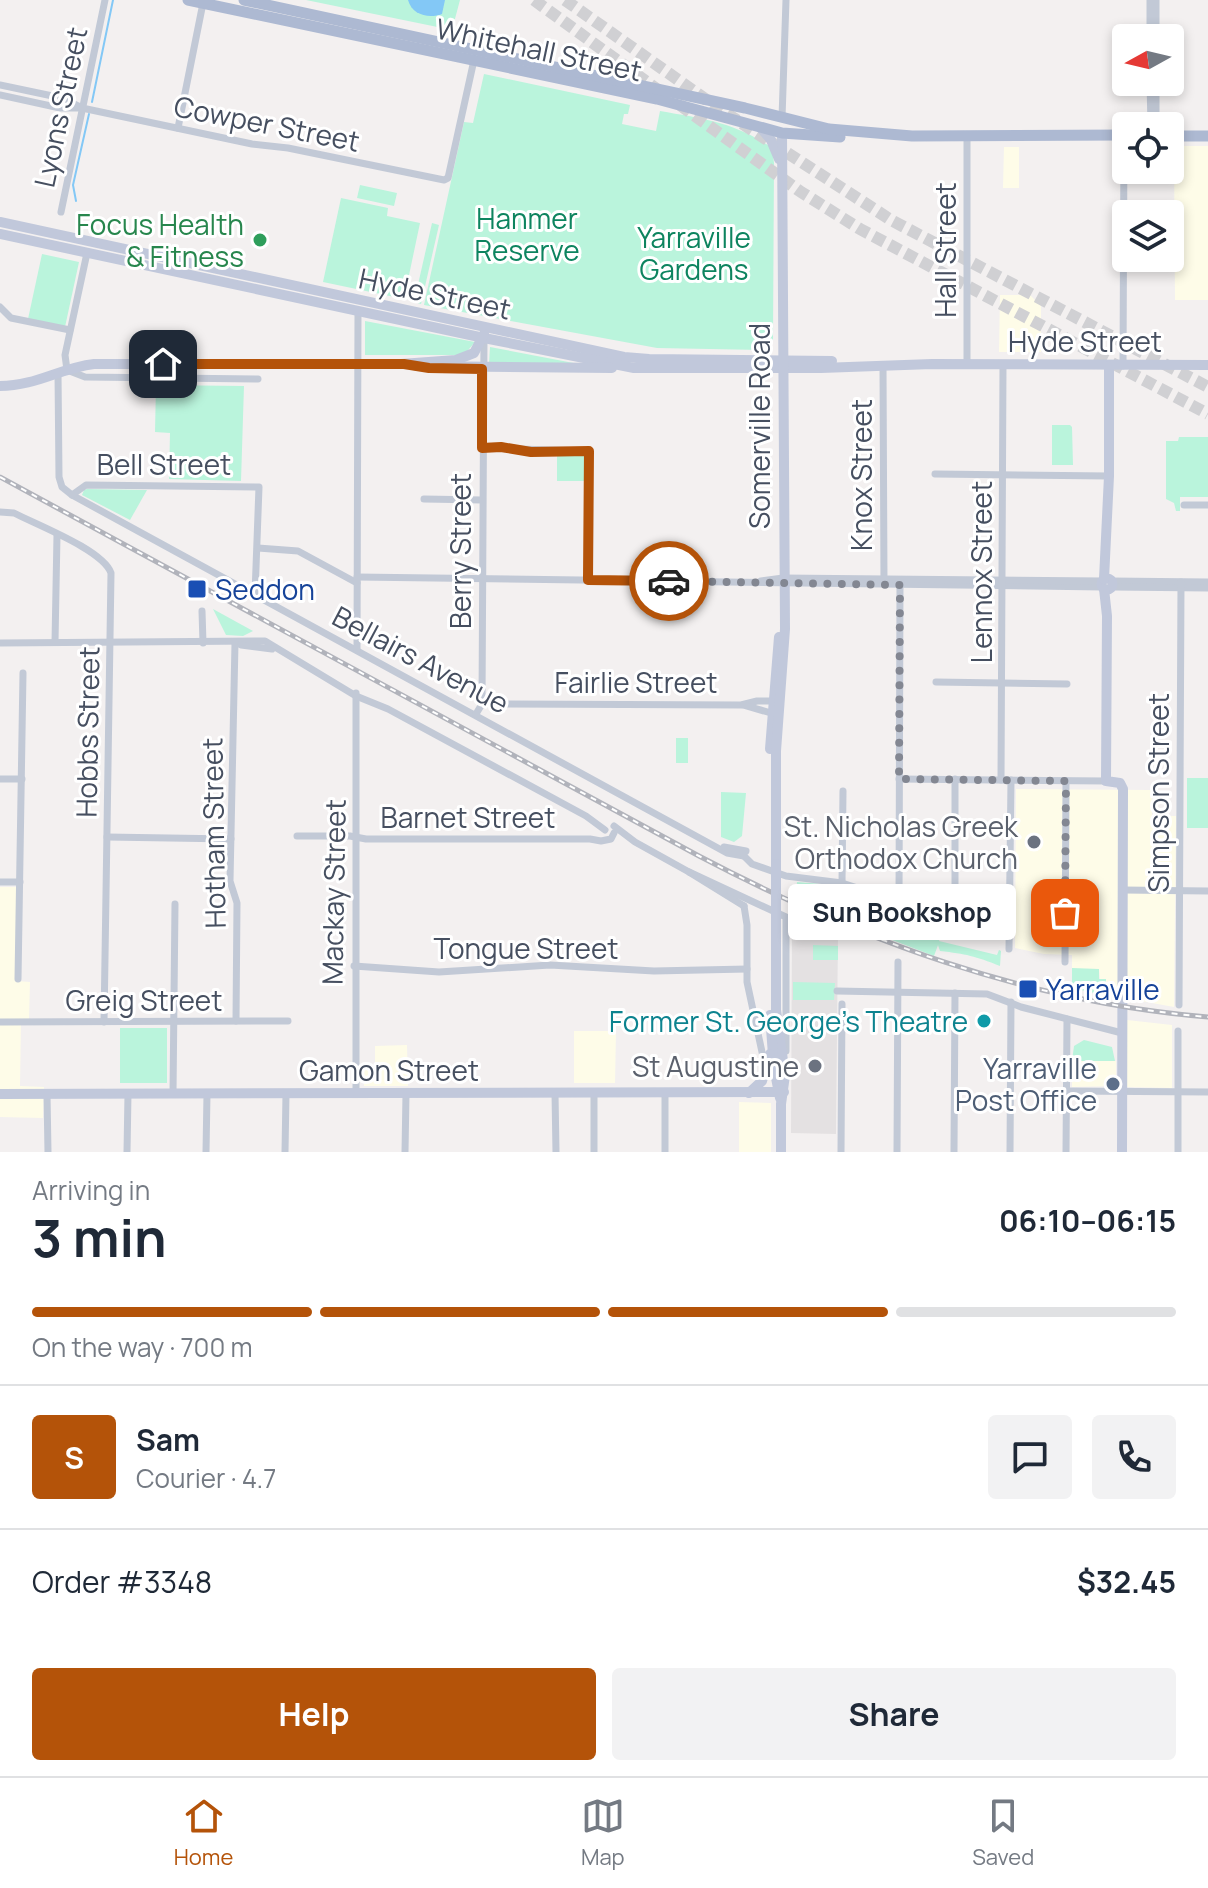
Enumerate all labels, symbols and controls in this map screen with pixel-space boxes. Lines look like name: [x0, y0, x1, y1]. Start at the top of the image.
street label: Whitehall Street: [433, 9, 645, 89]
street label: Lyons Street: [24, 23, 96, 191]
north arrow: [1112, 24, 1184, 96]
map controls: [1112, 24, 1184, 272]
street label: Cowper Street: [171, 86, 363, 160]
button: locate: [1112, 112, 1184, 184]
street label: Hall Street: [926, 182, 964, 318]
park label: Hanmer Reserve: [474, 199, 580, 269]
button: layers: [1112, 200, 1184, 272]
place label: Focus Health & Fitness: [76, 205, 244, 275]
park label: Yarraville Gardens: [637, 218, 751, 288]
marker: Focus Health & Fitness: [251, 231, 269, 249]
street label: Hyde Street: [356, 258, 514, 328]
street label: Hyde Street: [1008, 322, 1162, 360]
street label: Somerville Road: [740, 323, 778, 529]
pin: [129, 330, 197, 398]
icon: home: [141, 342, 185, 386]
street label: Knox Street: [842, 399, 880, 551]
street label: Bell Street: [97, 445, 231, 483]
street label: Berry Street: [441, 473, 479, 629]
street label: Lennox Street: [962, 481, 1000, 663]
courier: [629, 541, 709, 621]
icon: car: [647, 559, 691, 603]
place label: Seddon: [215, 570, 315, 608]
marker: Seddon: [186, 578, 208, 600]
street label: Bellairs Avenue: [326, 597, 516, 721]
street label: Hobbs Street: [67, 646, 107, 818]
street label: Fairlie Street: [554, 663, 718, 701]
street label: Simpson Street: [1139, 693, 1177, 893]
street label: Hotham Street: [192, 737, 234, 929]
street label: Barnet Street: [381, 798, 555, 836]
street label: Mackay Street: [312, 799, 354, 985]
place label: St. Nicholas Greek Orthodox Church: [784, 807, 1019, 877]
marker: St. Nicholas Greek Orthodox Church: [1025, 833, 1043, 851]
pin: [1031, 879, 1099, 947]
callout: Sun Bookshop: [789, 885, 1017, 941]
icon: bag: [1043, 891, 1087, 935]
text: Sun Bookshop: [812, 894, 992, 930]
street label: Tongue Street: [433, 929, 619, 967]
place label: Yarraville: [1046, 970, 1160, 1008]
marker: Yarraville: [1017, 978, 1039, 1000]
street label: Greig Street: [66, 981, 222, 1019]
place label: Former St. George's Theatre: [609, 1002, 968, 1040]
marker: Former St. George's Theatre: [975, 1012, 993, 1030]
place label: St Augustine: [632, 1047, 799, 1085]
place label: Yarraville Post Office: [955, 1049, 1097, 1119]
street label: Gamon Street: [299, 1051, 479, 1089]
marker: St Augustine: [806, 1057, 824, 1075]
marker: Yarraville Post Office: [1104, 1075, 1122, 1093]
text: Arriving in: [32, 1172, 150, 1208]
text: 06:10–06:15: [999, 1200, 1176, 1241]
text: 3 min: [32, 1202, 167, 1273]
text: On the way · 700 m: [32, 1329, 253, 1365]
button: chat: [988, 1415, 1072, 1499]
button: phone: [1092, 1415, 1176, 1499]
text: Sam: [136, 1419, 200, 1460]
text: S: [64, 1437, 84, 1478]
text: Courier · 4.7: [136, 1460, 276, 1496]
text: Order #3348: [32, 1561, 212, 1602]
text: $32.45: [1077, 1561, 1176, 1602]
button: Help: [32, 1668, 596, 1760]
button: Share: [612, 1668, 1176, 1760]
tab: Home: [174, 1794, 233, 1872]
tab: Map: [581, 1794, 625, 1872]
tab: Saved: [972, 1794, 1034, 1872]

